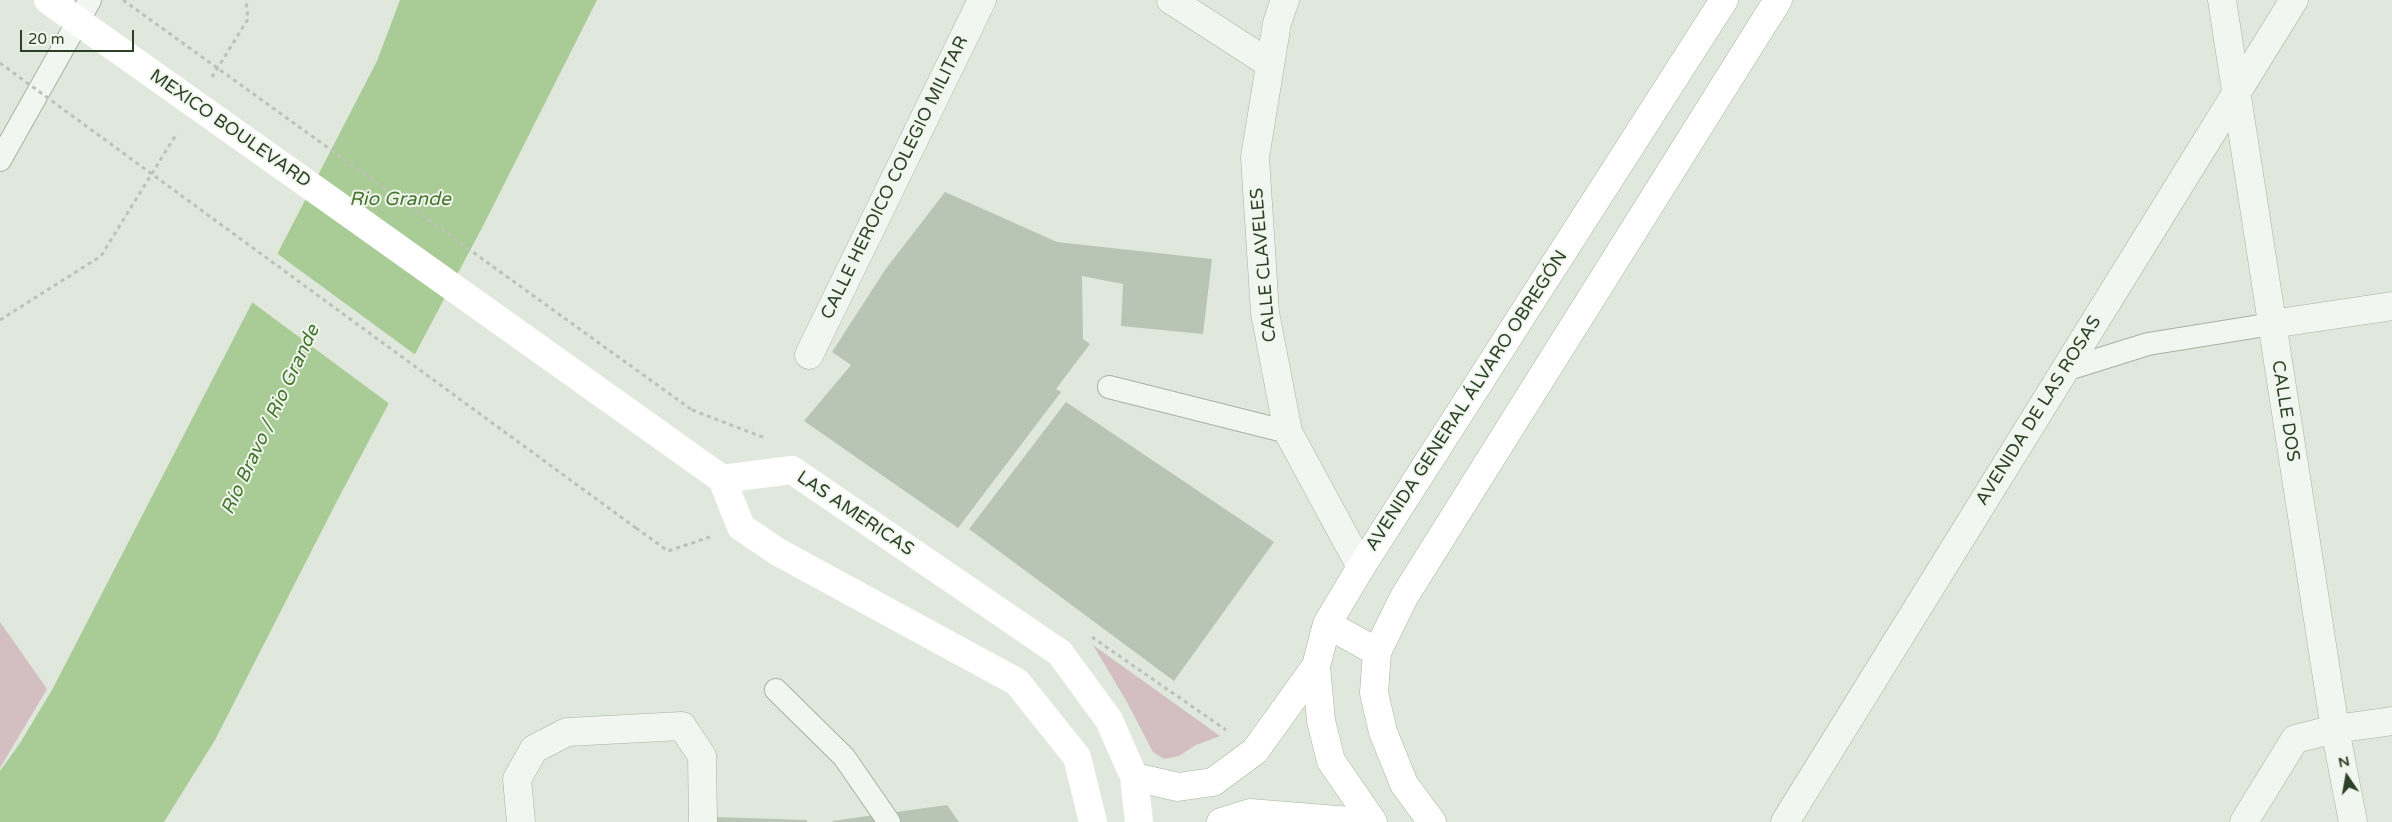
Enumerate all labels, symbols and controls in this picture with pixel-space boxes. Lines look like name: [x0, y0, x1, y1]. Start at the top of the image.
scale bar: [22, 20, 136, 52]
text: 20 m: [28, 30, 65, 48]
street label: CALLE HEROICO COLEGIO MILITAR: [817, 33, 973, 323]
street label: MEXICO BOULEVARD: [145, 65, 315, 193]
street label: CALLE CLAVELES: [1246, 187, 1282, 343]
water label: Rio Grande: [349, 189, 451, 211]
street label: AVENIDA GENERAL ÁLVARO OBREGÓN: [1362, 247, 1572, 555]
street label: AVENIDA DE LAS ROSAS: [1972, 312, 2106, 510]
water label: Río Bravo / Rio Grande: [217, 321, 325, 519]
street label: CALLE DOS: [2266, 359, 2304, 463]
street label: LAS AMERICAS: [792, 467, 918, 561]
north arrow: [2322, 752, 2372, 802]
text: N: [2337, 752, 2351, 771]

